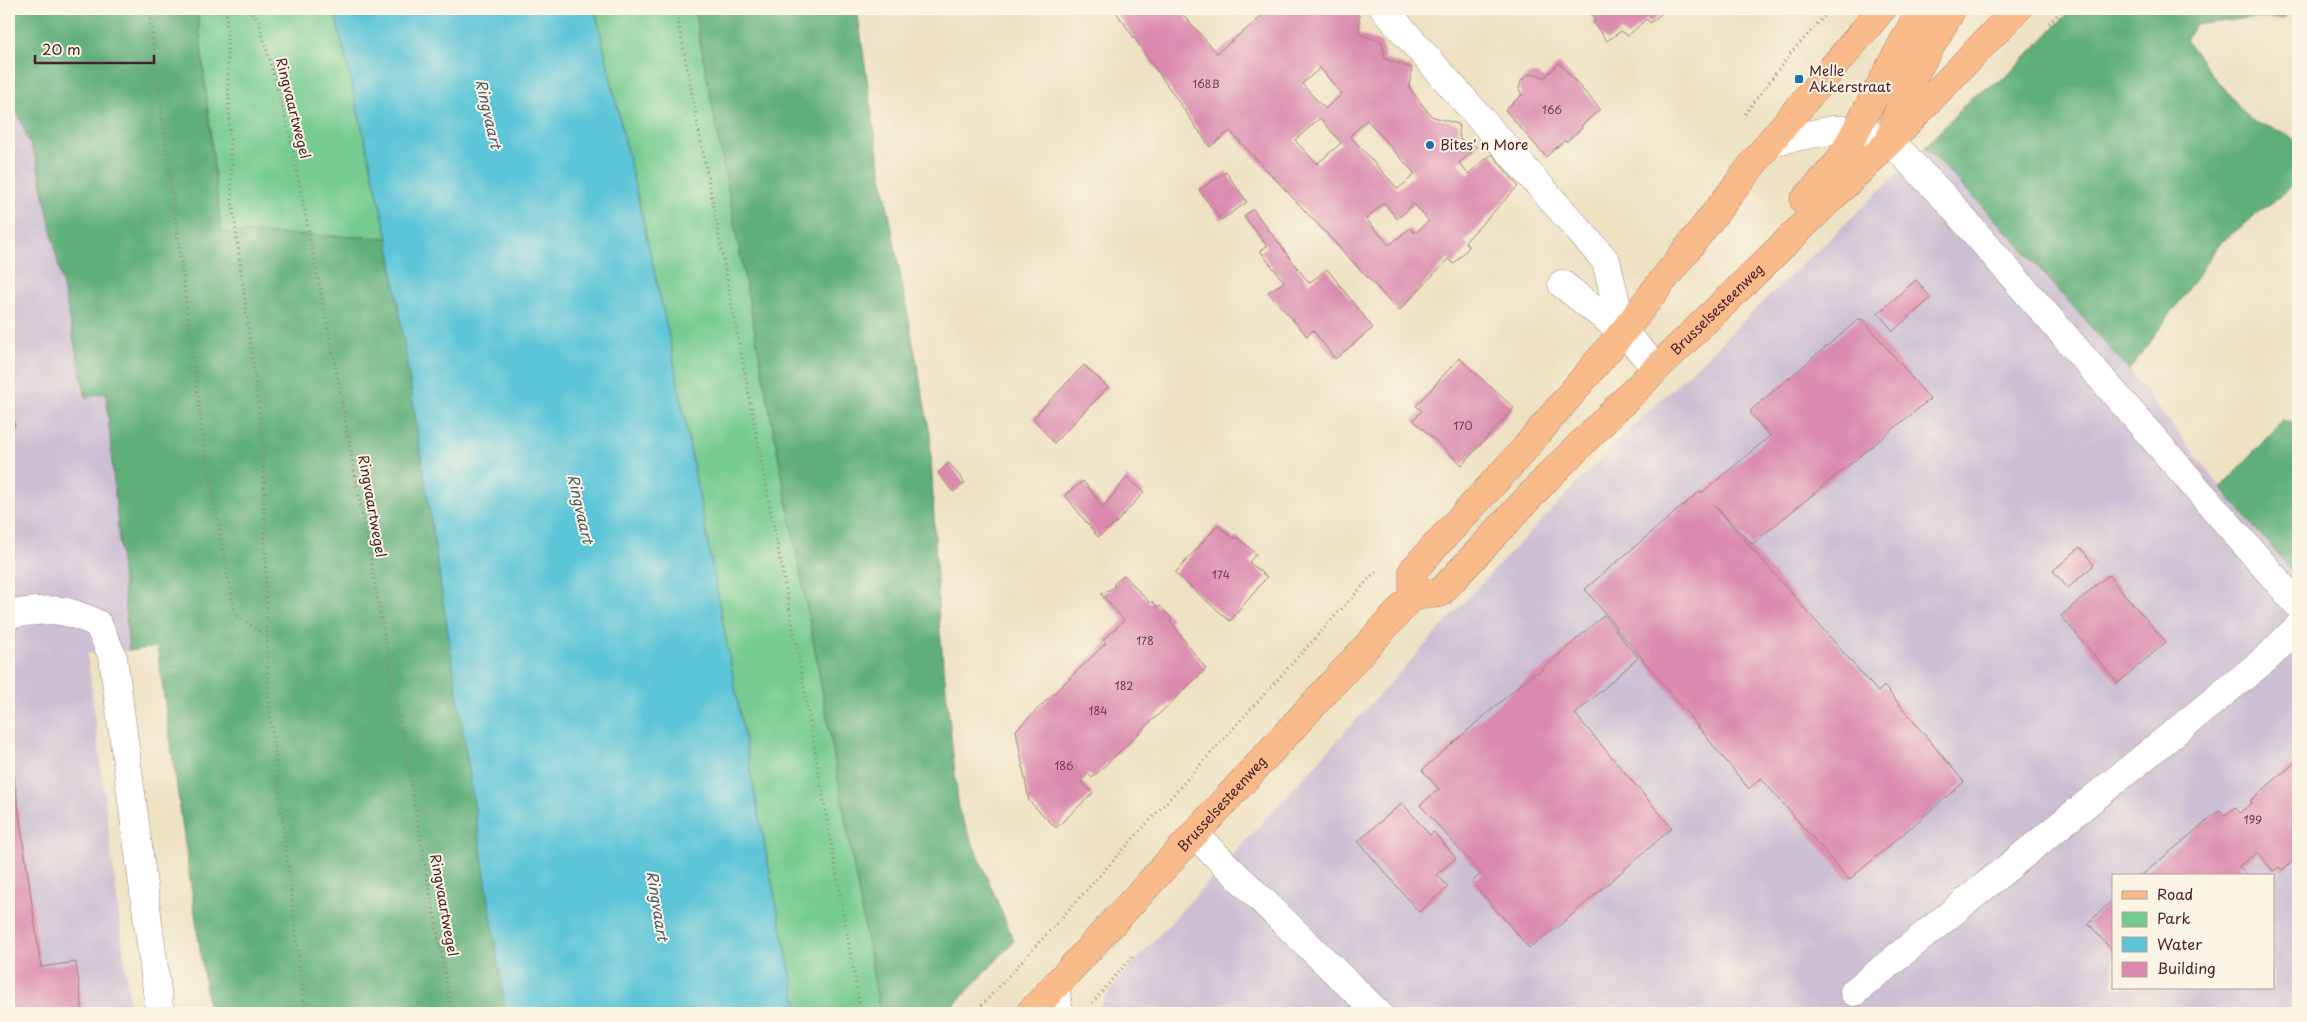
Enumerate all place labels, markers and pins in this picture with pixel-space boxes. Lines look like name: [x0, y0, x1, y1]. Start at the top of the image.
place label: Melle Akkerstraat: [1809, 60, 1891, 97]
marker: Melle Akkerstraat: [1793, 73, 1805, 85]
place label: Bites' n More: [1440, 134, 1529, 155]
marker: Bites' n More: [1424, 139, 1436, 151]

